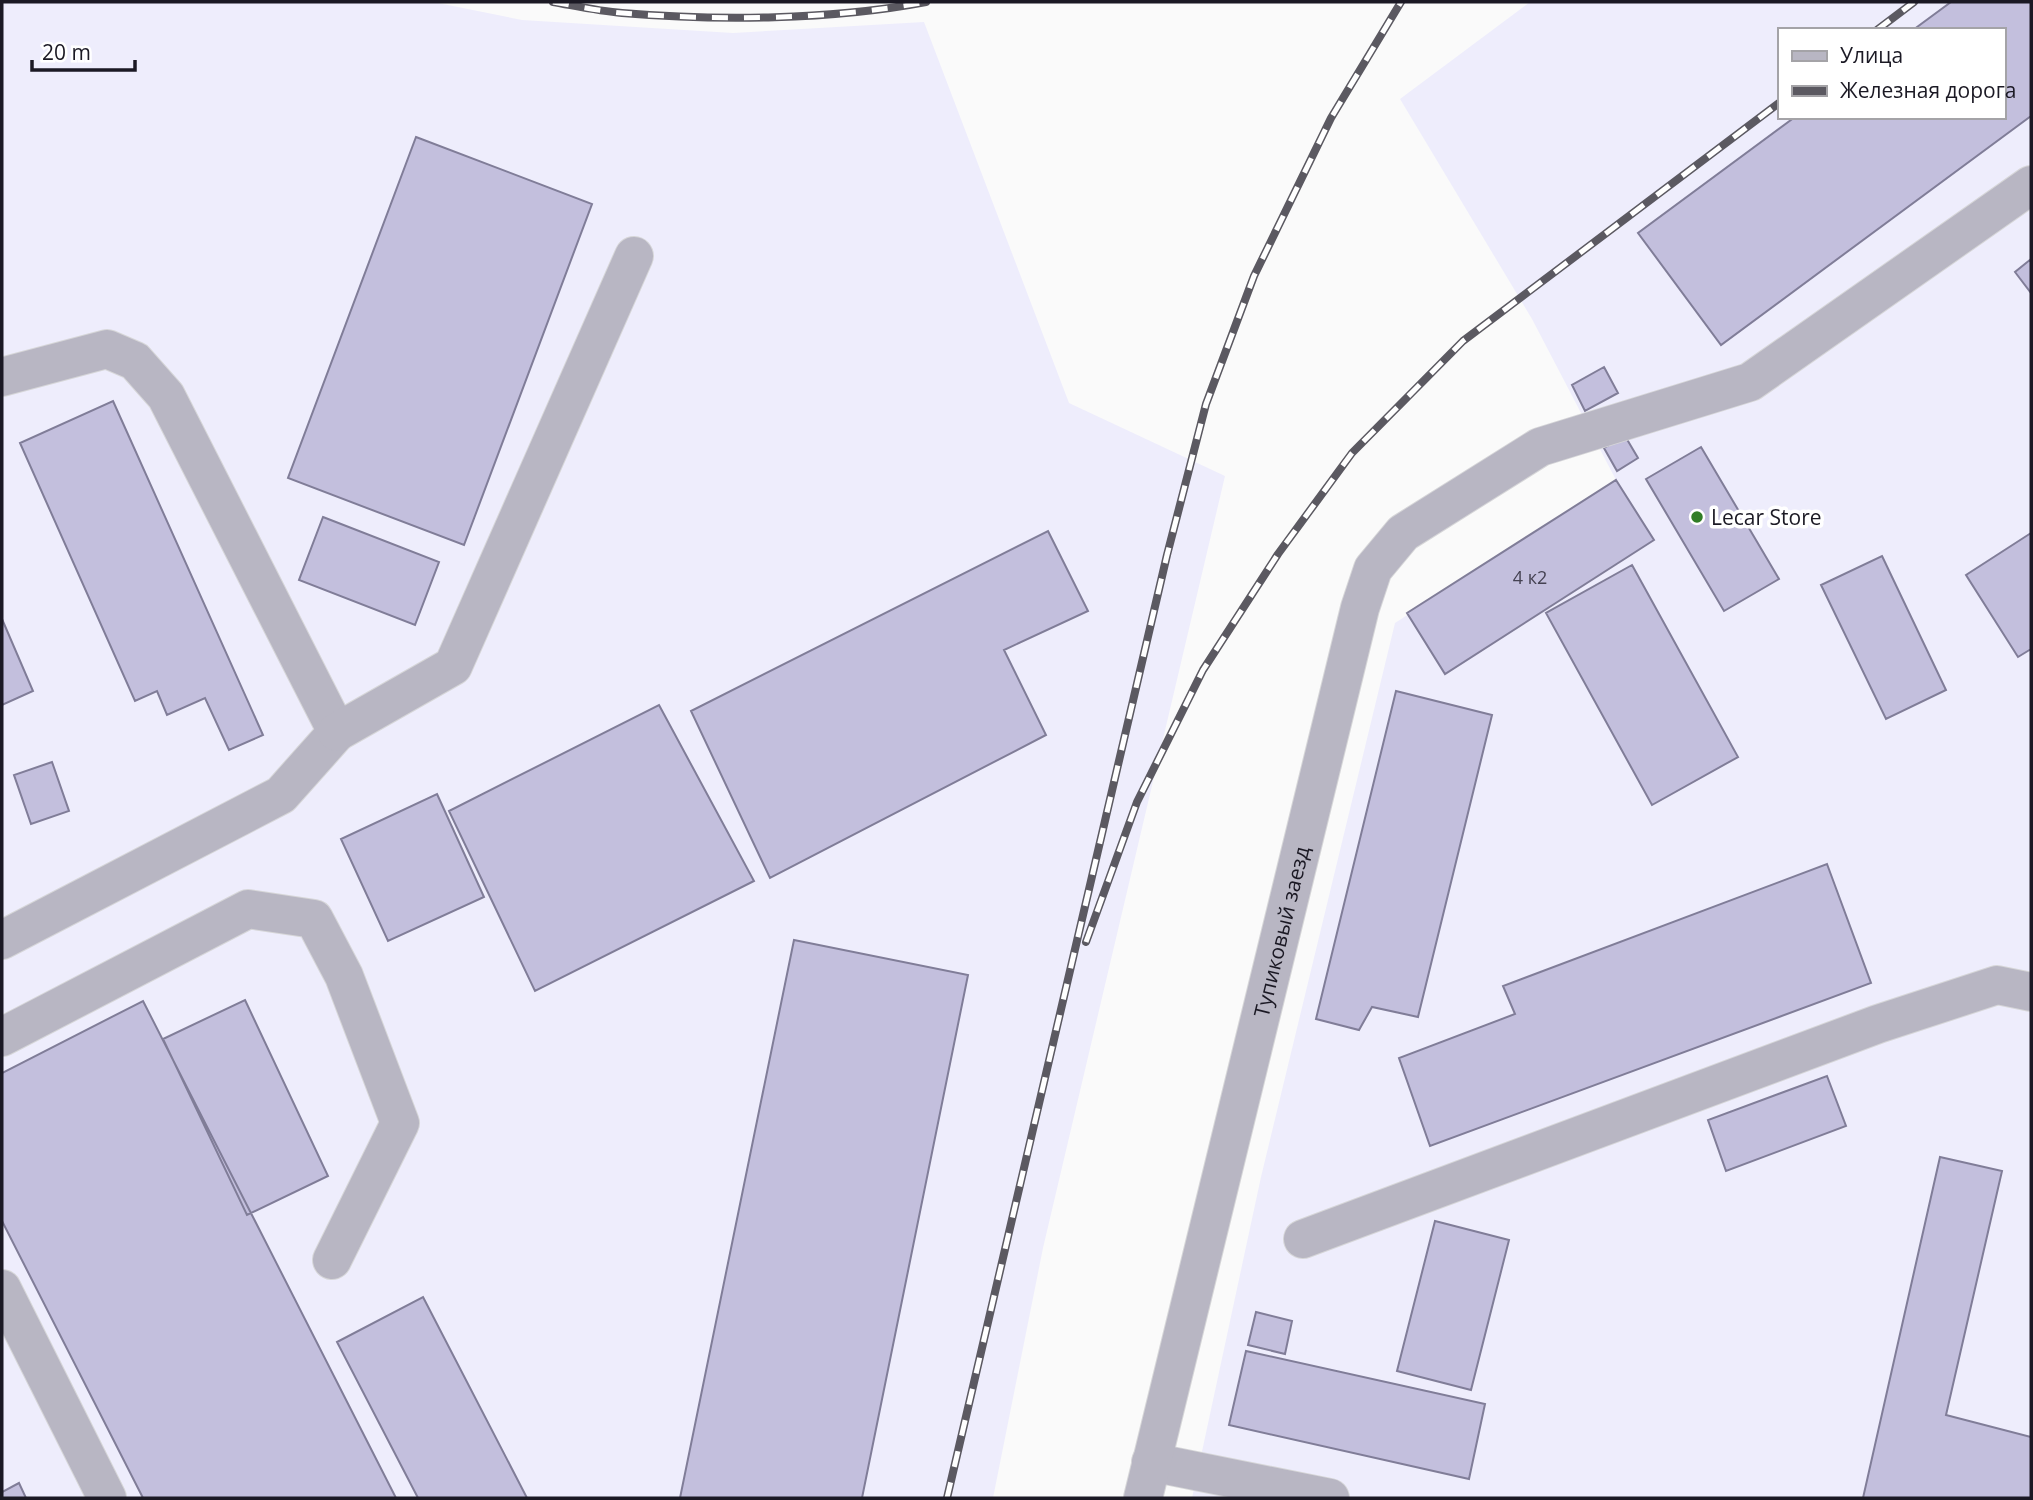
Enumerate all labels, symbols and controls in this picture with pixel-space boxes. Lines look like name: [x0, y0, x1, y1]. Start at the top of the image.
scale bar: [32, 28, 135, 72]
legend: [1778, 28, 2005, 119]
text: 20 m: [42, 38, 91, 66]
text: Улица: [1840, 41, 1903, 69]
text: Железная дорога: [1840, 76, 2016, 104]
place label: Lecar Store: [1711, 503, 1822, 531]
marker: Lecar Store: [1689, 509, 1705, 525]
house number: 4 к2: [1513, 565, 1547, 589]
street label: Тупиковый заезд: [1247, 843, 1315, 1020]

